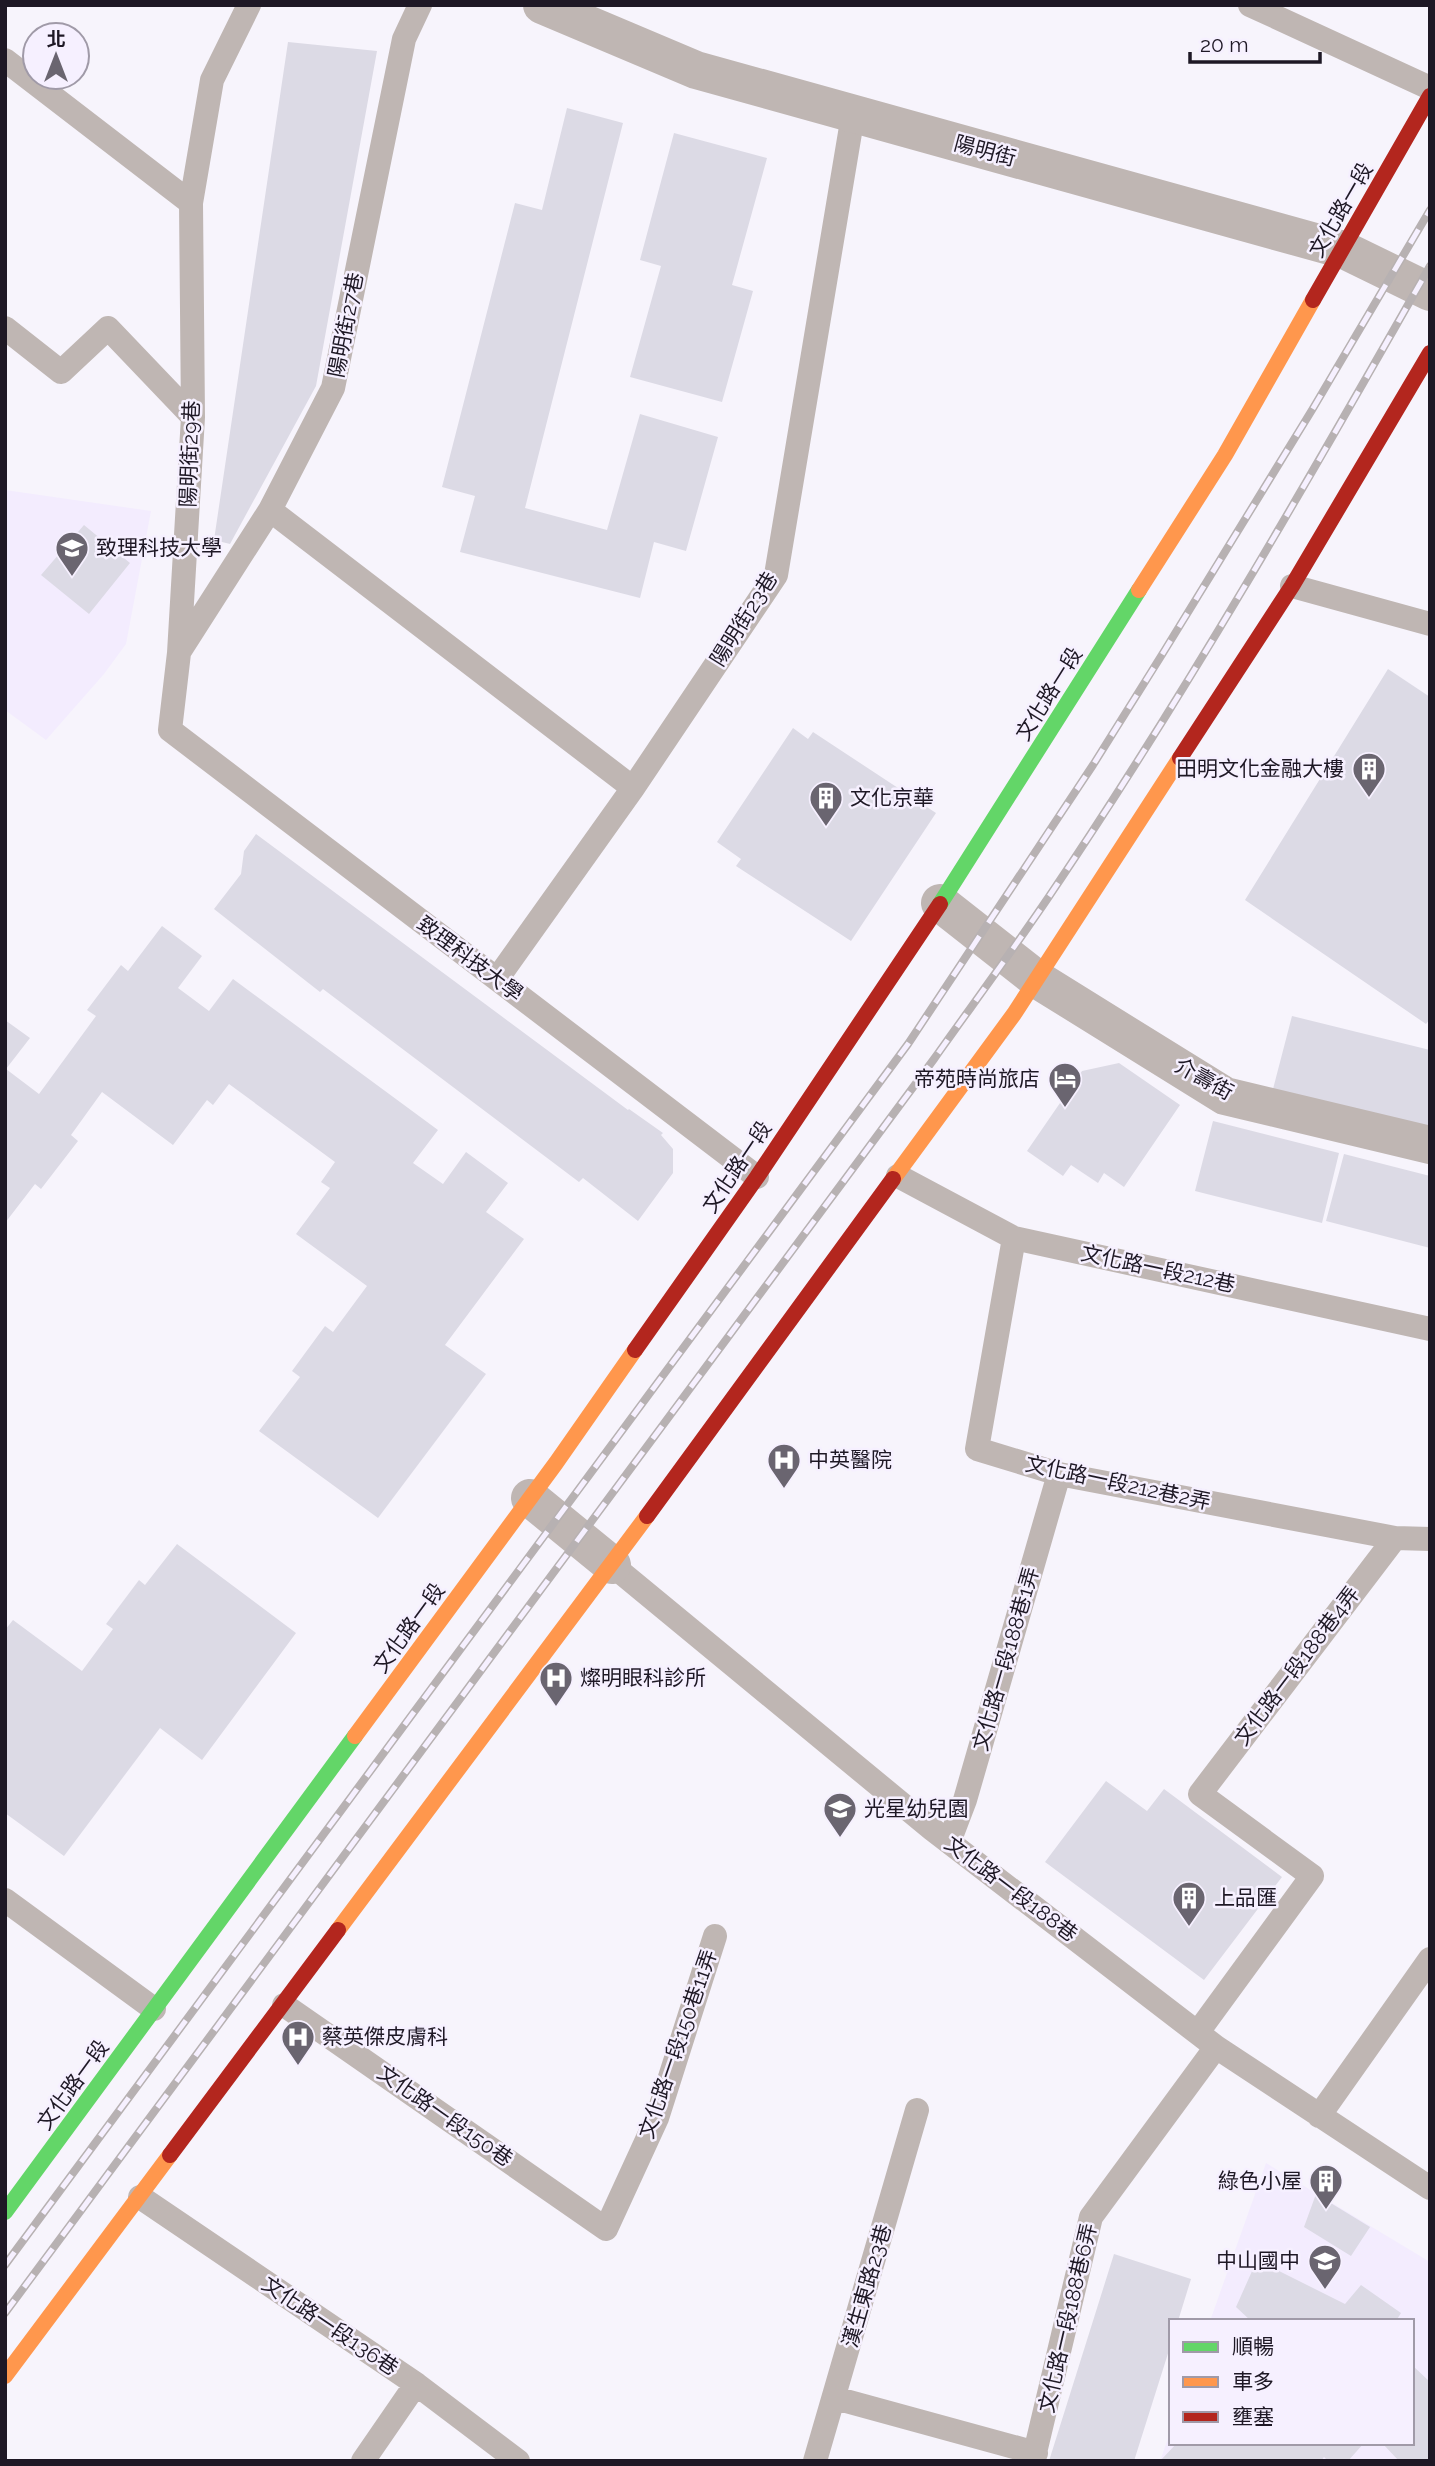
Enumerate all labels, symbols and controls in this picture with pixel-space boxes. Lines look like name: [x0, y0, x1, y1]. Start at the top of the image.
north arrow: [21, 21, 91, 91]
scale bar: [1190, 21, 1320, 65]
text: 北: [46, 28, 66, 50]
text: 20 m: [1200, 32, 1248, 57]
street label: 陽明街: [951, 130, 1019, 171]
street label: 文化路一段: [1303, 158, 1378, 261]
street label: 陽明街27巷: [323, 270, 368, 379]
street label: 陽明街29巷: [175, 400, 204, 508]
school or university icon: 致理科技大學: [53, 529, 91, 578]
place label: 致理科技大學: [96, 535, 222, 560]
street label: 陽明街23巷: [705, 567, 782, 670]
street label: 文化路一段: [1010, 643, 1087, 745]
building icon: 田明文化金融大樓: [1350, 750, 1388, 799]
place label: 田明文化金融大樓: [1176, 756, 1344, 781]
building icon: 文化京華: [807, 779, 845, 828]
place label: 文化京華: [850, 785, 934, 810]
street label: 致理科技大學: [412, 911, 528, 1006]
street label: 介壽街: [1171, 1052, 1238, 1105]
hotel icon: 帝苑時尚旅店: [1046, 1060, 1084, 1109]
place label: 帝苑時尚旅店: [914, 1066, 1040, 1091]
street label: 文化路一段: [697, 1116, 776, 1217]
street label: 文化路一段212巷: [1079, 1240, 1237, 1297]
hospital icon: 中英醫院: [765, 1441, 803, 1490]
place label: 中英醫院: [808, 1447, 892, 1472]
street label: 文化路一段212巷2弄: [1023, 1451, 1213, 1514]
street label: 文化路一段188巷1弄: [967, 1564, 1044, 1754]
street label: 文化路一段: [368, 1578, 450, 1678]
street label: 文化路一段188巷4弄: [1229, 1581, 1364, 1750]
hospital icon: 燦明眼科診所: [537, 1659, 575, 1708]
place label: 燦明眼科診所: [580, 1665, 706, 1690]
school or university icon: 光星幼兒園: [821, 1790, 859, 1839]
place label: 光星幼兒園: [864, 1796, 969, 1821]
street label: 文化路一段188巷: [940, 1831, 1083, 1947]
building icon: 上品匯: [1170, 1879, 1208, 1928]
place label: 上品匯: [1214, 1885, 1277, 1910]
street label: 文化路一段150巷11弄: [633, 1946, 722, 2142]
hospital icon: 蔡英傑皮膚科: [279, 2018, 317, 2067]
place label: 蔡英傑皮膚科: [322, 2024, 448, 2049]
street label: 文化路一段: [32, 2035, 114, 2135]
street label: 文化路一段150巷: [373, 2060, 518, 2172]
building icon: 綠色小屋: [1307, 2162, 1345, 2211]
place label: 綠色小屋: [1218, 2168, 1302, 2193]
street label: 漢生東路23巷: [837, 2221, 896, 2350]
street label: 文化路一段188巷6弄: [1034, 2221, 1101, 2415]
school or university icon: 中山國中: [1306, 2242, 1344, 2291]
place label: 中山國中: [1216, 2248, 1300, 2273]
street label: 文化路一段136巷: [257, 2271, 403, 2380]
legend: [1169, 2319, 1414, 2445]
text: 順暢: [1232, 2334, 1274, 2359]
text: 車多: [1232, 2369, 1274, 2394]
text: 壅塞: [1232, 2404, 1274, 2429]

